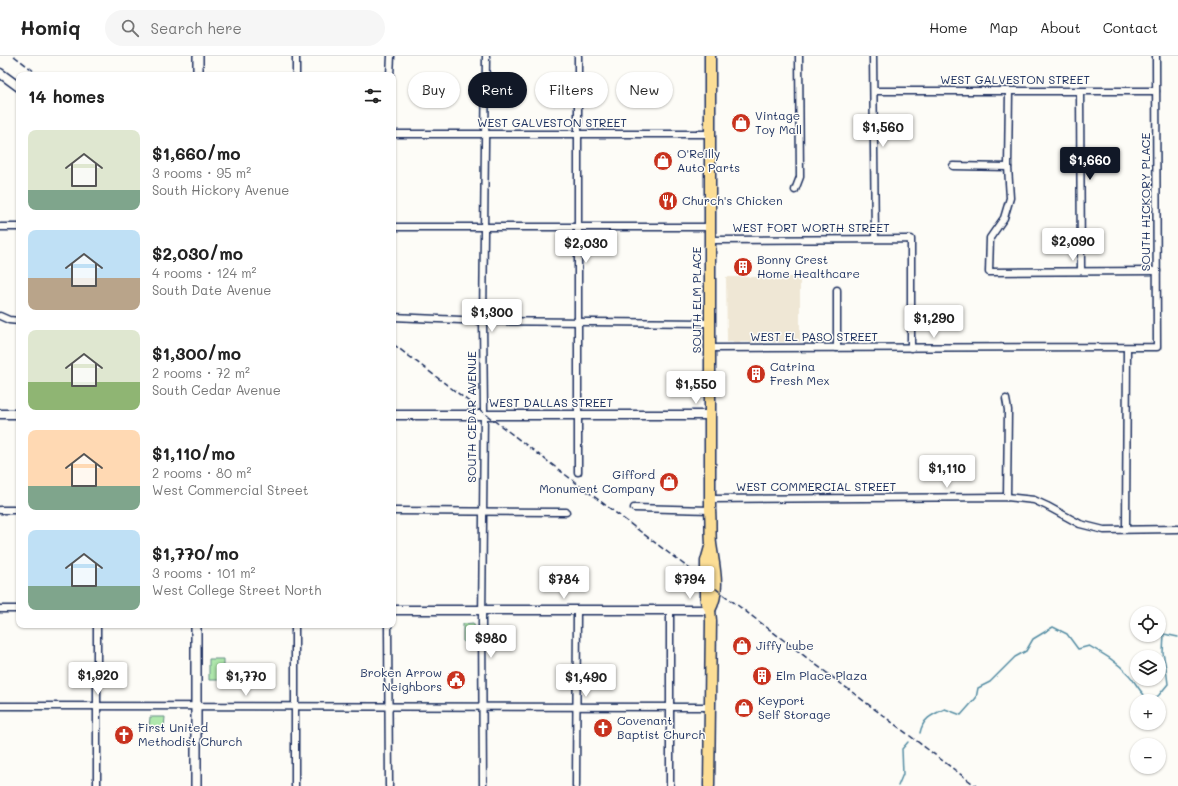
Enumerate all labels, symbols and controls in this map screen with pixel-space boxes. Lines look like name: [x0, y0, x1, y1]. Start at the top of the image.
search box: [105, 10, 385, 46]
text: Homiq: [20, 15, 81, 40]
icon: search: [119, 17, 141, 39]
text: Search here: [151, 18, 242, 38]
text: Home: [929, 18, 967, 37]
text: Map: [989, 18, 1018, 37]
text: About: [1040, 18, 1081, 37]
text: Contact: [1103, 18, 1158, 37]
street label: WEST GALVESTON STREET: [940, 71, 1090, 87]
chip: Buy: [408, 72, 460, 108]
chip: Rent: [468, 72, 527, 108]
chip: Filters: [535, 72, 608, 108]
chip: New: [616, 72, 673, 108]
text: 14 homes: [28, 85, 105, 107]
icon: filters: [362, 85, 384, 107]
place label: Vintage Toy Mall: [755, 107, 802, 137]
shop icon: Vintage Toy Mall: [730, 112, 752, 134]
street label: WEST GALVESTON STREET: [477, 114, 627, 130]
pin: $1,560: [850, 114, 916, 148]
text: $1,560: [862, 118, 904, 135]
street label: SOUTH HICKORY PLACE: [1137, 133, 1153, 271]
text: $1,660/mo: [152, 142, 241, 164]
place label: O'Reilly Auto Parts: [677, 145, 740, 175]
icon: home: [60, 146, 108, 194]
pin: $1,660: [1057, 147, 1123, 181]
shop icon: O'Reilly Auto Parts: [652, 150, 674, 172]
text: $1,660: [1069, 151, 1111, 168]
text: 3 rooms · 95 m²: [152, 164, 251, 181]
text: South Hickory Avenue: [152, 181, 289, 198]
restaurant icon: Church's Chicken: [657, 190, 679, 212]
place label: Church's Chicken: [682, 192, 783, 208]
street label: WEST FORT WORTH STREET: [732, 219, 890, 235]
pin: $2,090: [1040, 228, 1106, 262]
pin: $2,030: [553, 230, 619, 264]
text: $2,090: [1051, 232, 1095, 249]
text: $2,030: [564, 234, 608, 251]
text: $2,030/mo: [152, 242, 243, 264]
icon: home: [60, 246, 108, 294]
street label: SOUTH ELM PLACE: [688, 247, 704, 353]
place label: Bonny Crest Home Healthcare: [757, 251, 860, 281]
building icon: Bonny Crest Home Healthcare: [732, 256, 754, 278]
text: 4 rooms · 124 m²: [152, 264, 257, 281]
text: South Date Avenue: [152, 281, 271, 298]
pin: $1,300: [459, 299, 525, 333]
text: $1,300: [471, 303, 513, 320]
pin: $1,290: [901, 305, 967, 339]
text: $1,290: [913, 309, 955, 326]
street label: WEST EL PASO STREET: [750, 328, 878, 344]
text: $1,300/mo: [152, 342, 241, 364]
icon: home: [60, 346, 108, 394]
street label: SOUTH CEDAR AVENUE: [463, 351, 479, 483]
place label: Catrina Fresh Mex: [770, 358, 830, 388]
building icon: Catrina Fresh Mex: [745, 363, 767, 385]
text: 2 rooms · 72 m²: [152, 364, 250, 381]
pin: $1,550: [663, 371, 729, 405]
text: $1,550: [675, 375, 717, 392]
text: South Cedar Avenue: [152, 381, 281, 398]
street label: WEST DALLAS STREET: [489, 394, 613, 410]
text: $1,110/mo: [152, 442, 235, 464]
icon: home: [60, 446, 108, 494]
pin: $1,110: [914, 455, 980, 489]
text: $1,110: [928, 459, 966, 476]
text: 2 rooms · 80 m²: [152, 464, 251, 481]
place label: Gifford Monument Company: [539, 466, 655, 496]
shop icon: Gifford Monument Company: [658, 471, 680, 493]
street label: WEST COMMERCIAL STREET: [736, 478, 896, 494]
text: West Commercial Street: [152, 481, 308, 498]
text: $1,770/mo: [152, 542, 239, 564]
icon: home: [60, 546, 108, 594]
text: 3 rooms · 101 m²: [152, 564, 255, 581]
pin: $784: [540, 566, 588, 600]
pin: $794: [666, 566, 714, 600]
text: $784: [548, 570, 580, 587]
text: $794: [674, 570, 706, 587]
text: West College Street North: [152, 581, 321, 598]
map controls: [1130, 606, 1166, 774]
button: locate: [1130, 606, 1166, 642]
pin: $980: [467, 625, 515, 659]
text: $980: [475, 629, 507, 646]
shop icon: Jiffy Lube: [731, 635, 753, 657]
place label: Jiffy Lube: [756, 637, 814, 653]
button: layers: [1130, 650, 1166, 686]
pin: $1,920: [65, 662, 131, 696]
pin: $1,770: [213, 663, 279, 697]
place label: Broken Arrow Neighbors: [360, 664, 442, 694]
pin: $1,490: [553, 664, 619, 698]
building icon: Elm Place Plaza: [751, 665, 773, 687]
text: $1,920: [77, 666, 119, 683]
text: $1,770: [226, 667, 266, 684]
place label: Elm Place Plaza: [776, 667, 867, 683]
text: $1,490: [565, 668, 607, 685]
public building icon: Broken Arrow Neighbors: [445, 669, 467, 691]
place label: Keyport Self Storage: [758, 692, 831, 722]
button: +: [1130, 694, 1166, 730]
shop icon: Keyport Self Storage: [733, 697, 755, 719]
place label: Covenant Baptist Church: [617, 712, 705, 742]
church icon: Covenant Baptist Church: [592, 717, 614, 739]
place label: First United Methodist Church: [138, 719, 242, 749]
church icon: First United Methodist Church: [113, 724, 135, 746]
button: −: [1130, 738, 1166, 774]

